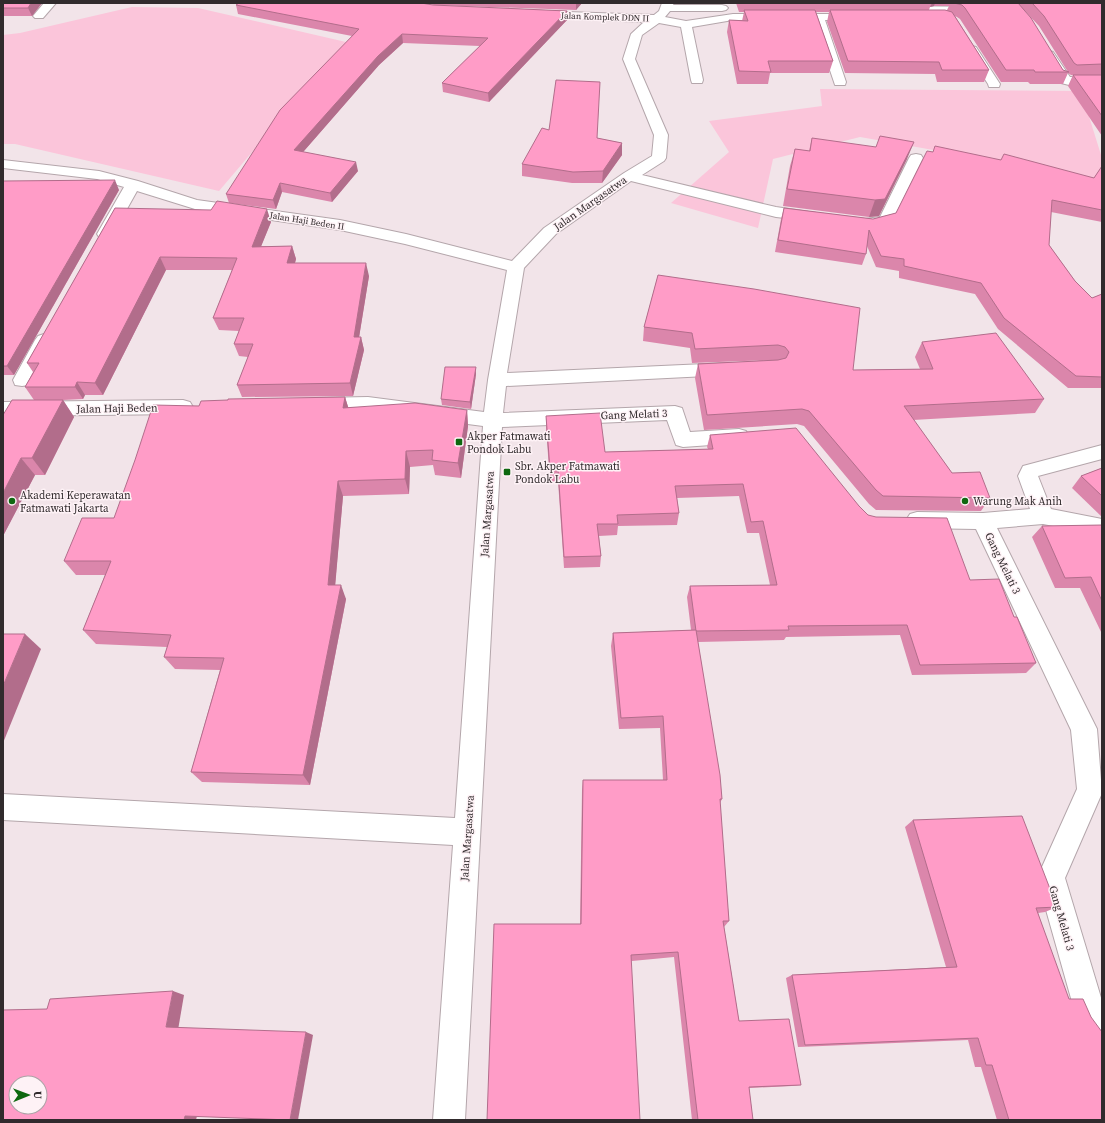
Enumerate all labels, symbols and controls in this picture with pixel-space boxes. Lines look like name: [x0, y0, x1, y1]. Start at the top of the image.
street label: Jalan Komplek DDN II: [560, 9, 649, 25]
street label: Jalan Margasatwa: [550, 172, 630, 235]
street label: Jalan Haji Beden II: [268, 209, 345, 233]
street label: Jalan Haji Beden: [75, 400, 158, 417]
street label: Gang Melati 3: [600, 406, 668, 423]
place label: Akper Fatmawati Pondok Labu: [467, 429, 551, 457]
marker: Akper Fatmawati Pondok Labu: [454, 437, 464, 447]
place label: Sbr. Akper Fatmawati Pondok Labu: [515, 459, 620, 487]
marker: Sbr. Akper Fatmawati Pondok Labu: [502, 467, 512, 477]
street label: Jalan Margasatwa: [477, 470, 498, 559]
place label: Akademi Keperawatan Fatmawati Jakarta: [20, 488, 131, 516]
place label: Warung Mak Anih: [973, 494, 1062, 509]
marker: Akademi Keperawatan Fatmawati Jakarta: [7, 496, 17, 506]
marker: Warung Mak Anih: [960, 496, 970, 506]
street label: Gang Melati 3: [981, 530, 1024, 597]
street label: Jalan Margasatwa: [457, 794, 478, 883]
street label: Gang Melati 3: [1045, 884, 1078, 953]
north arrow: [8, 1075, 48, 1115]
text: U: [30, 1091, 45, 1099]

